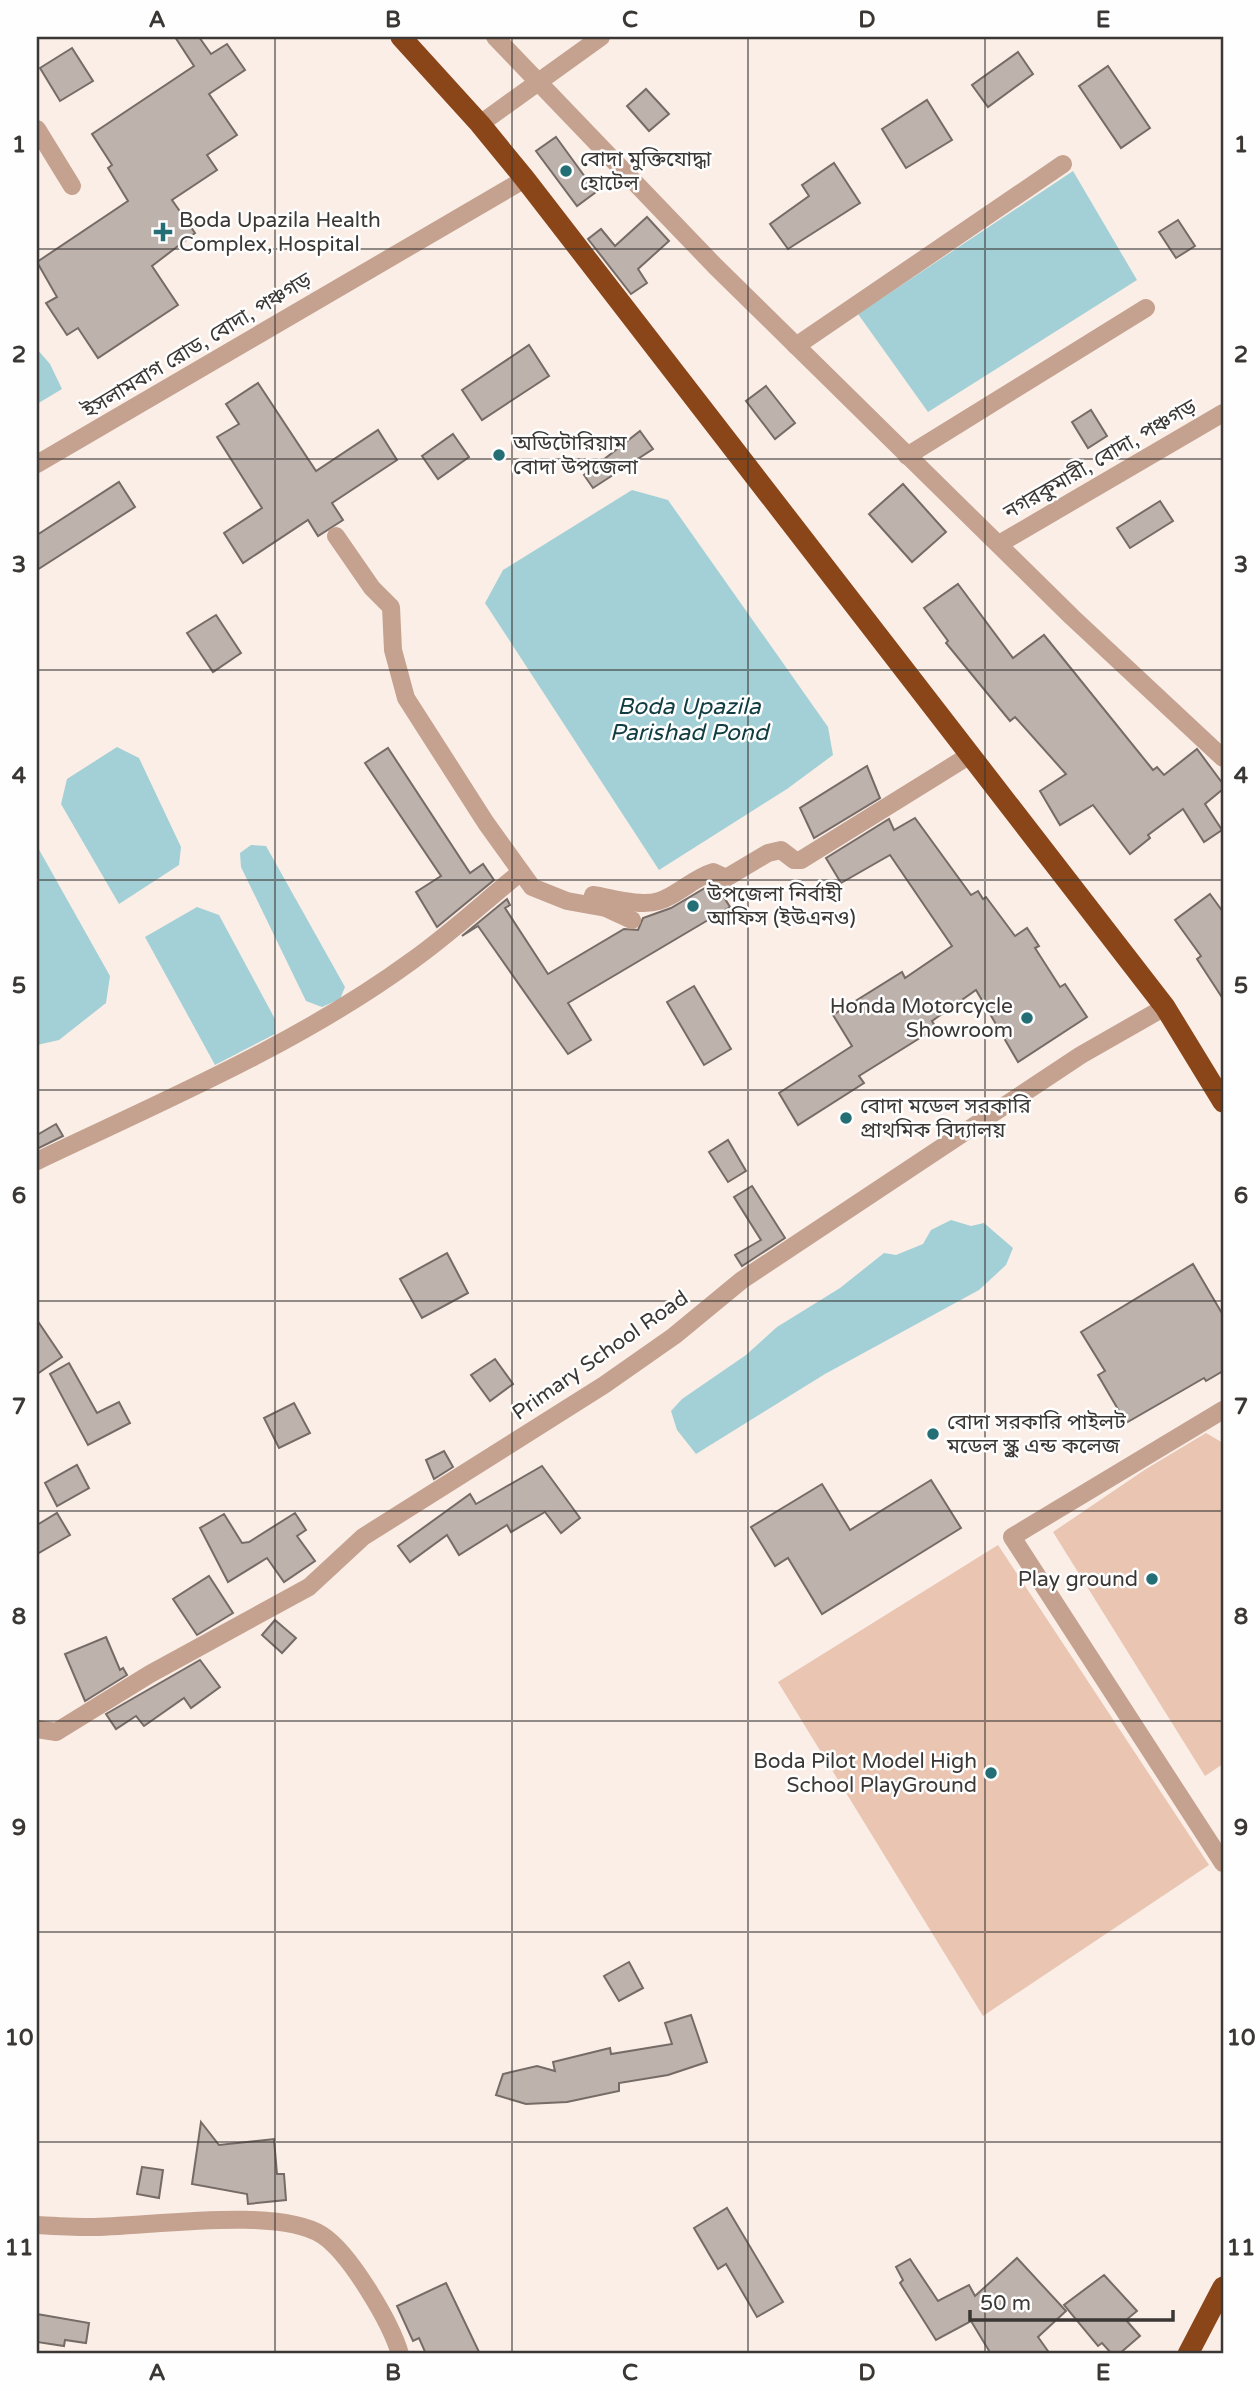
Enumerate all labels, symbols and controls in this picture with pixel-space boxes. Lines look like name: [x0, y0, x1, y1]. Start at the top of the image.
text: A: [148, 6, 166, 34]
text: B: [385, 6, 401, 34]
text: C: [622, 6, 638, 34]
text: D: [858, 6, 876, 34]
text: E: [1096, 6, 1110, 34]
text: 1: [12, 131, 26, 159]
text: 1: [1234, 131, 1248, 159]
place label: বোদা মুক্তিযোদ্ধা হোটেল: [580, 147, 712, 196]
marker: বোদা মুক্তিযোদ্ধা হোটেল: [558, 163, 574, 179]
place label: Boda Upazila Health Complex, Hospital: [179, 208, 381, 257]
marker: Boda Upazila Health Complex, Hospital: [153, 222, 173, 242]
street label: ইসলামবাগ রোড, বোদা, পঞ্চগড়: [78, 267, 317, 424]
text: 2: [12, 341, 26, 369]
text: 2: [1234, 341, 1248, 369]
street label: নগরকুমারী, বোদা, পঞ্চগড়: [999, 393, 1202, 525]
place label: অডিটোরিয়াম বোদা উপজেলা: [512, 431, 638, 480]
marker: অডিটোরিয়াম বোদা উপজেলা: [491, 447, 507, 463]
text: 3: [12, 551, 26, 579]
text: 3: [1234, 551, 1248, 579]
water label: Boda Upazila Parishad Pond: [610, 693, 771, 747]
text: 4: [12, 762, 27, 790]
text: 4: [1234, 762, 1249, 790]
place label: উপজেলা নির্বাহী আফিস (ইউএনও): [706, 881, 856, 931]
marker: উপজেলা নির্বাহী আফিস (ইউএনও): [685, 898, 701, 914]
text: 5: [12, 972, 26, 1000]
text: 5: [1234, 972, 1248, 1000]
place label: Honda Motorcycle Showroom: [830, 994, 1013, 1043]
marker: Honda Motorcycle Showroom: [1019, 1010, 1035, 1026]
place label: বোদা মডেল সরকারি প্রাথমিক বিদ্যালয়: [860, 1094, 1031, 1143]
marker: বোদা মডেল সরকারি প্রাথমিক বিদ্যালয়: [838, 1110, 854, 1126]
text: 6: [12, 1182, 26, 1210]
text: 6: [1234, 1182, 1248, 1210]
street label: Primary School Road: [508, 1285, 693, 1426]
text: 7: [12, 1393, 26, 1421]
text: 7: [1234, 1393, 1248, 1421]
place label: বোদা সরকারি পাইলট মডেল স্কুল এন্ড কলেজ: [946, 1410, 1126, 1459]
marker: বোদা সরকারি পাইলট মডেল স্কুল এন্ড কলেজ: [925, 1426, 941, 1442]
place label: Play ground: [1018, 1567, 1138, 1592]
marker: Play ground: [1144, 1571, 1160, 1587]
text: 8: [12, 1603, 26, 1631]
text: 8: [1234, 1603, 1248, 1631]
place label: Boda Pilot Model High School PlayGround: [753, 1749, 977, 1798]
marker: Boda Pilot Model High School PlayGround: [983, 1765, 999, 1781]
text: 9: [12, 1814, 26, 1842]
text: 9: [1234, 1814, 1248, 1842]
text: 10: [5, 2024, 33, 2052]
text: 10: [1227, 2024, 1255, 2052]
text: 11: [5, 2234, 33, 2262]
text: 11: [1227, 2234, 1255, 2262]
scale bar: [970, 2279, 1172, 2323]
text: 50 m: [980, 2291, 1031, 2316]
text: A: [148, 2359, 166, 2387]
text: B: [385, 2359, 401, 2387]
text: C: [622, 2359, 638, 2387]
text: D: [858, 2359, 876, 2387]
text: E: [1096, 2359, 1110, 2387]

